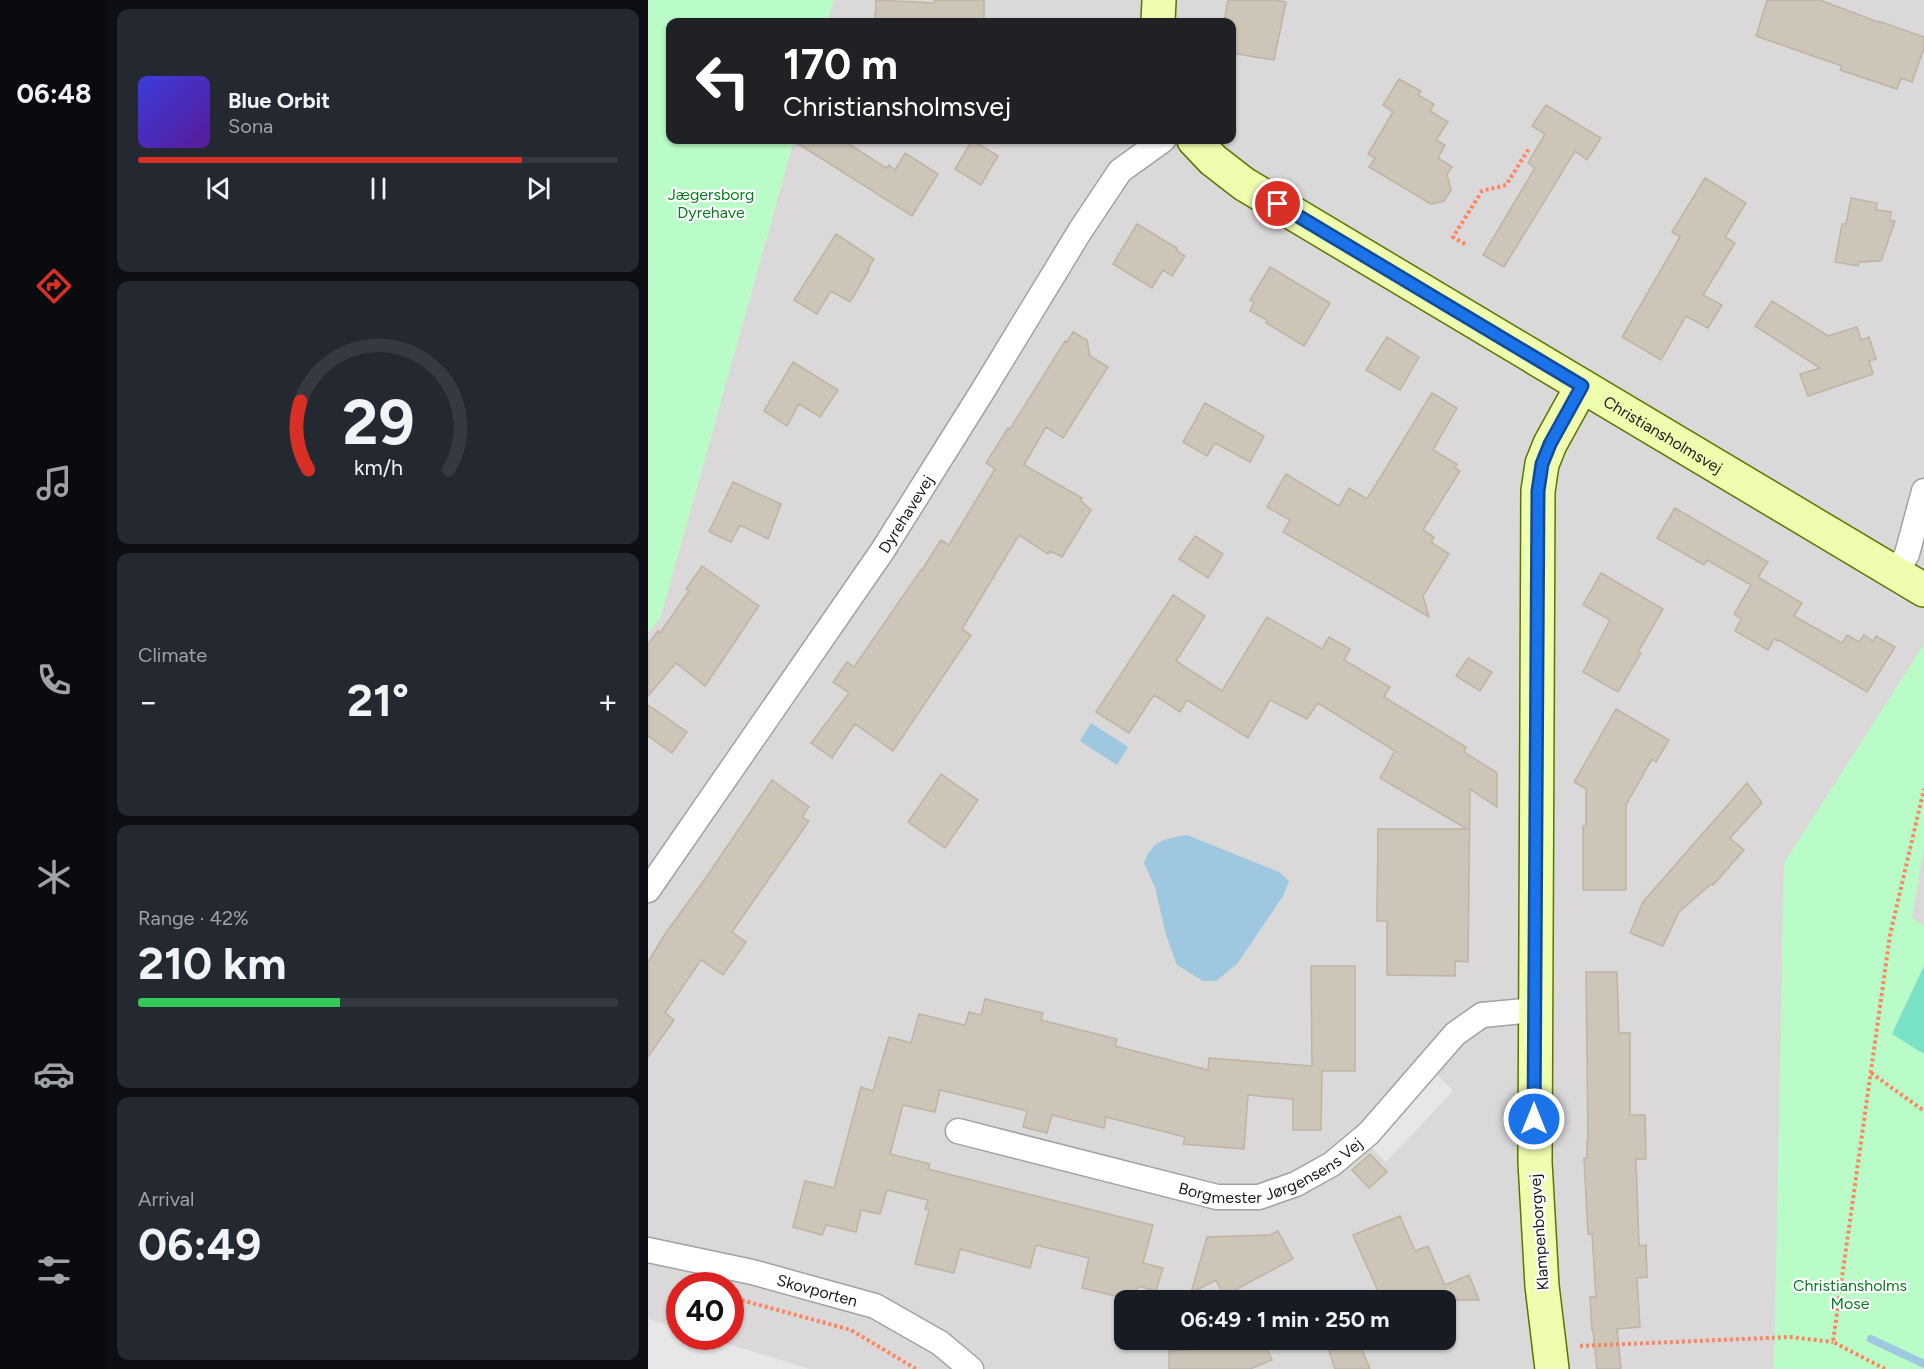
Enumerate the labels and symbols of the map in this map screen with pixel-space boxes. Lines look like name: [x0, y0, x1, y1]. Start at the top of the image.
pin: [1252, 178, 1303, 229]
park label: Jægersborg Dyrehave: [668, 185, 754, 222]
street label: Christiansholmsvej: [1600, 391, 1726, 477]
street label: Dyrehavevej: [874, 471, 937, 556]
position arrow: [1502, 1087, 1566, 1151]
street label: Borgmester Jørgensens Vej: [1177, 1133, 1366, 1207]
street label: Klampenborgvej: [1525, 1173, 1553, 1291]
street label: Skovporten: [775, 1270, 860, 1310]
speed limit sign: 40: [666, 1272, 744, 1350]
park label: Christiansholms Mose: [1793, 1276, 1907, 1313]

